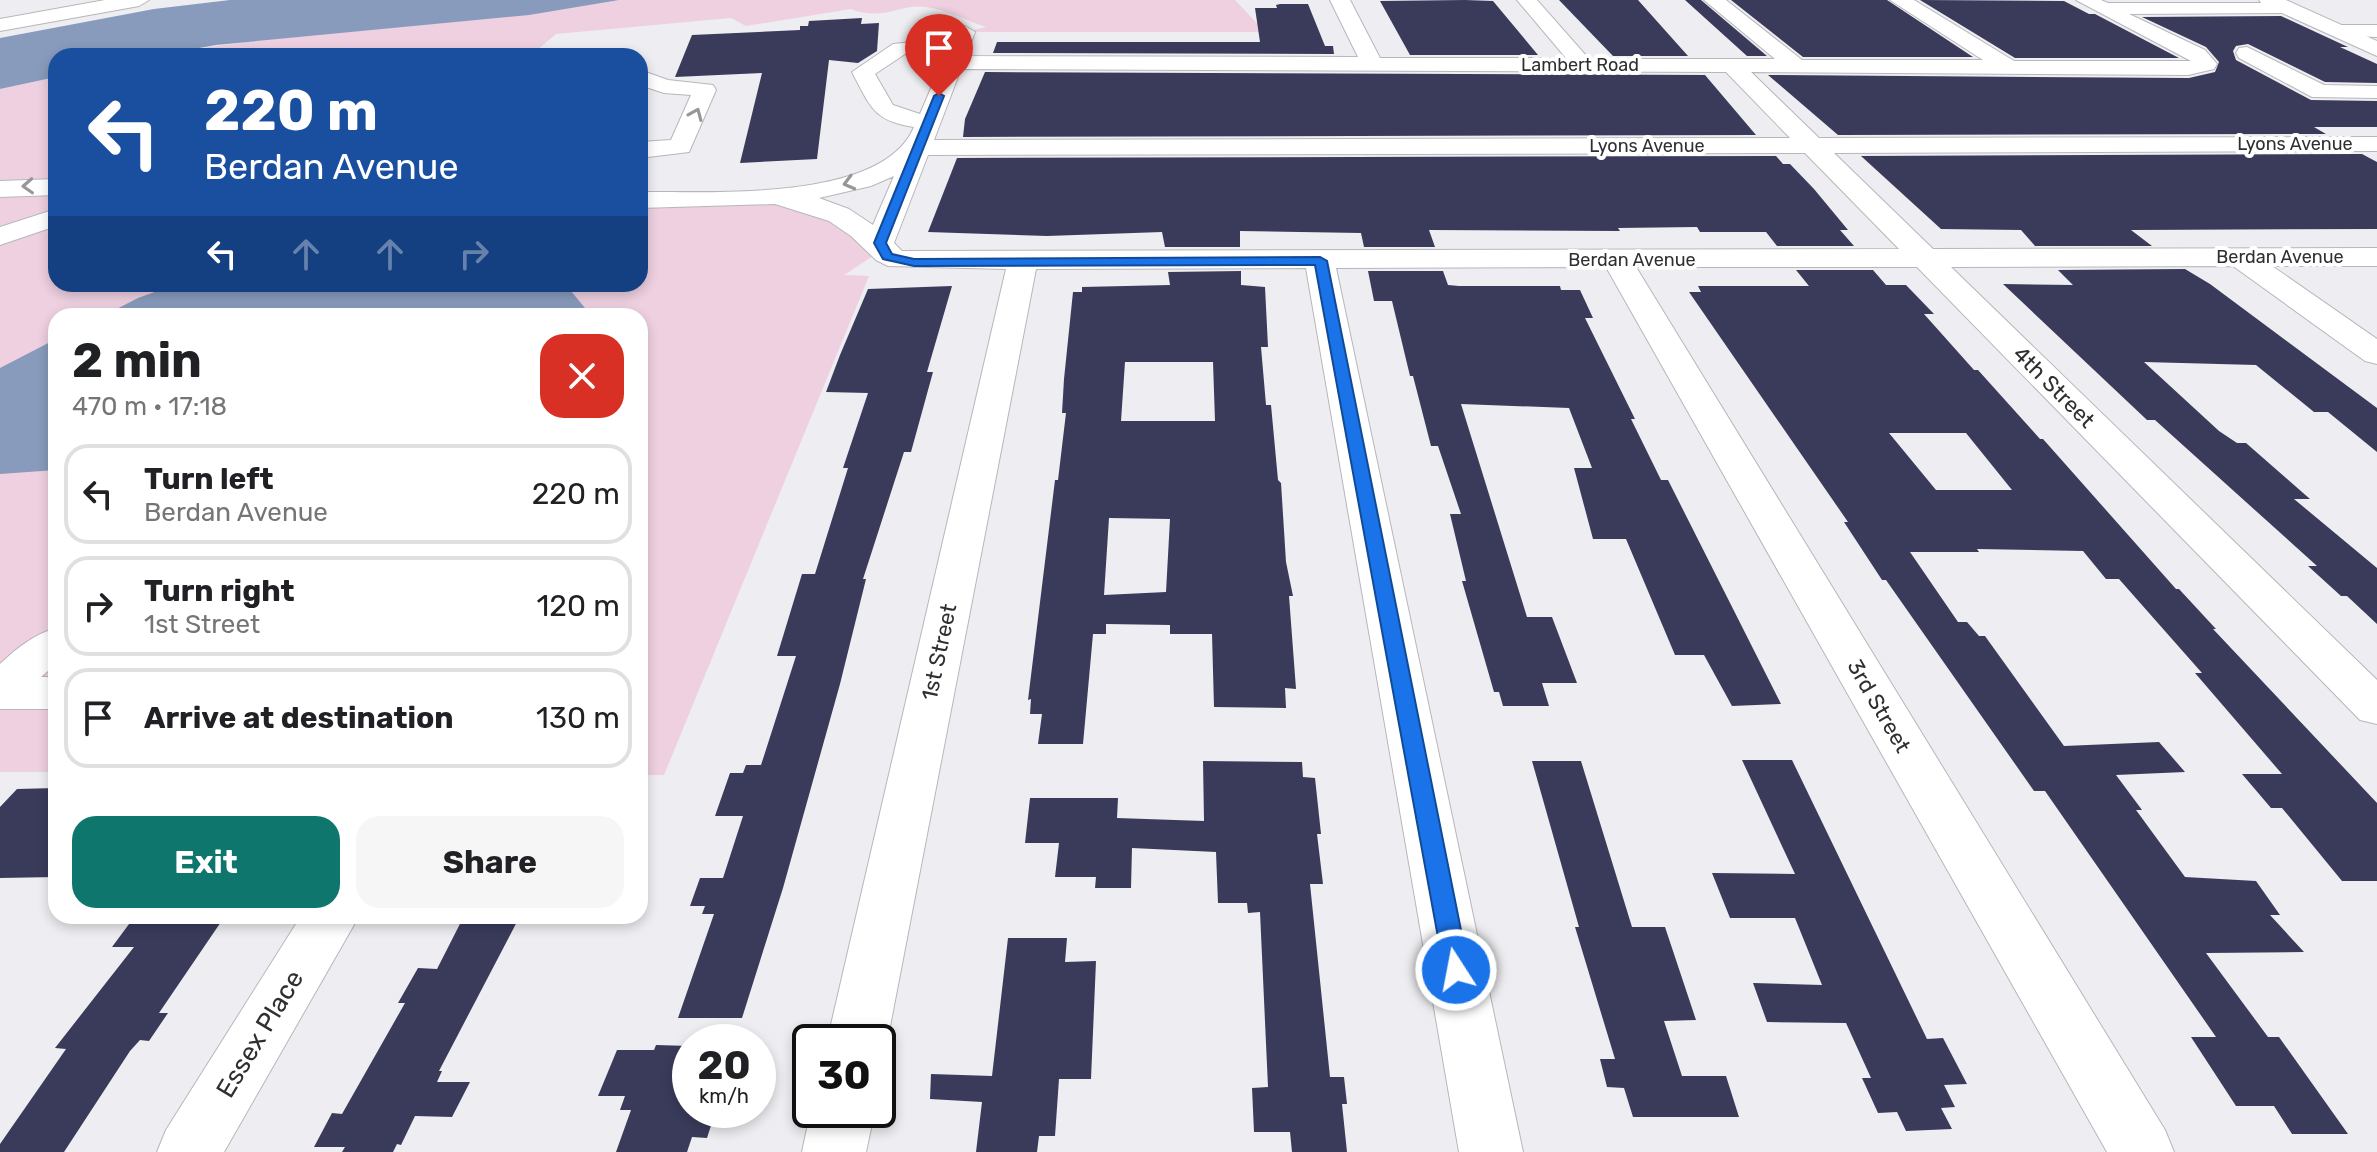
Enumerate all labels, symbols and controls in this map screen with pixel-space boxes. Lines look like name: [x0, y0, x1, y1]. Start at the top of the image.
pin: [905, 14.0, 973, 96]
icon: arrive: [917, 26, 961, 70]
street label: Lambert Road: [1521, 54, 1639, 76]
text: 220 m: [204, 78, 378, 144]
icon: left: [72, 80, 176, 184]
one-way arrow: [686, 107, 702, 122]
street label: Lyons Avenue: [2237, 133, 2353, 155]
street label: Lyons Avenue: [1589, 135, 1705, 157]
text: Berdan Avenue: [204, 145, 459, 188]
one-way arrow: [842, 174, 856, 190]
one-way arrow: [21, 178, 34, 195]
icon: left: [200, 232, 244, 276]
icon: ahead: [284, 232, 328, 276]
icon: ahead: [368, 232, 412, 276]
icon: right: [452, 232, 496, 276]
street label: Berdan Avenue: [2216, 246, 2344, 268]
street label: Berdan Avenue: [1568, 249, 1696, 271]
text: 2 min: [72, 332, 202, 389]
button: close: [540, 334, 624, 418]
street label: 4th Street: [2007, 340, 2101, 434]
text: 470 m · 17:18: [72, 391, 227, 422]
text: Turn left: [144, 461, 274, 497]
icon: left: [76, 472, 120, 516]
text: 220 m: [532, 476, 620, 512]
text: Berdan Avenue: [144, 497, 328, 528]
text: Turn right: [144, 573, 295, 609]
icon: right: [76, 584, 120, 628]
text: 120 m: [536, 588, 620, 624]
street label: 1st Street: [916, 601, 962, 703]
text: 1st Street: [144, 609, 260, 640]
street label: 3rd Street: [1841, 654, 1917, 758]
icon: arrive: [76, 696, 120, 740]
text: Arrive at destination: [144, 700, 454, 736]
text: 130 m: [536, 700, 620, 736]
button: Exit: [72, 816, 340, 908]
button: Share: [356, 816, 624, 908]
position arrow: [1414, 928, 1498, 1012]
street label: Essex Place: [210, 965, 310, 1103]
speed limit sign: 30: [792, 1024, 896, 1128]
text: 20: [697, 1042, 751, 1089]
text: km/h: [699, 1084, 749, 1108]

